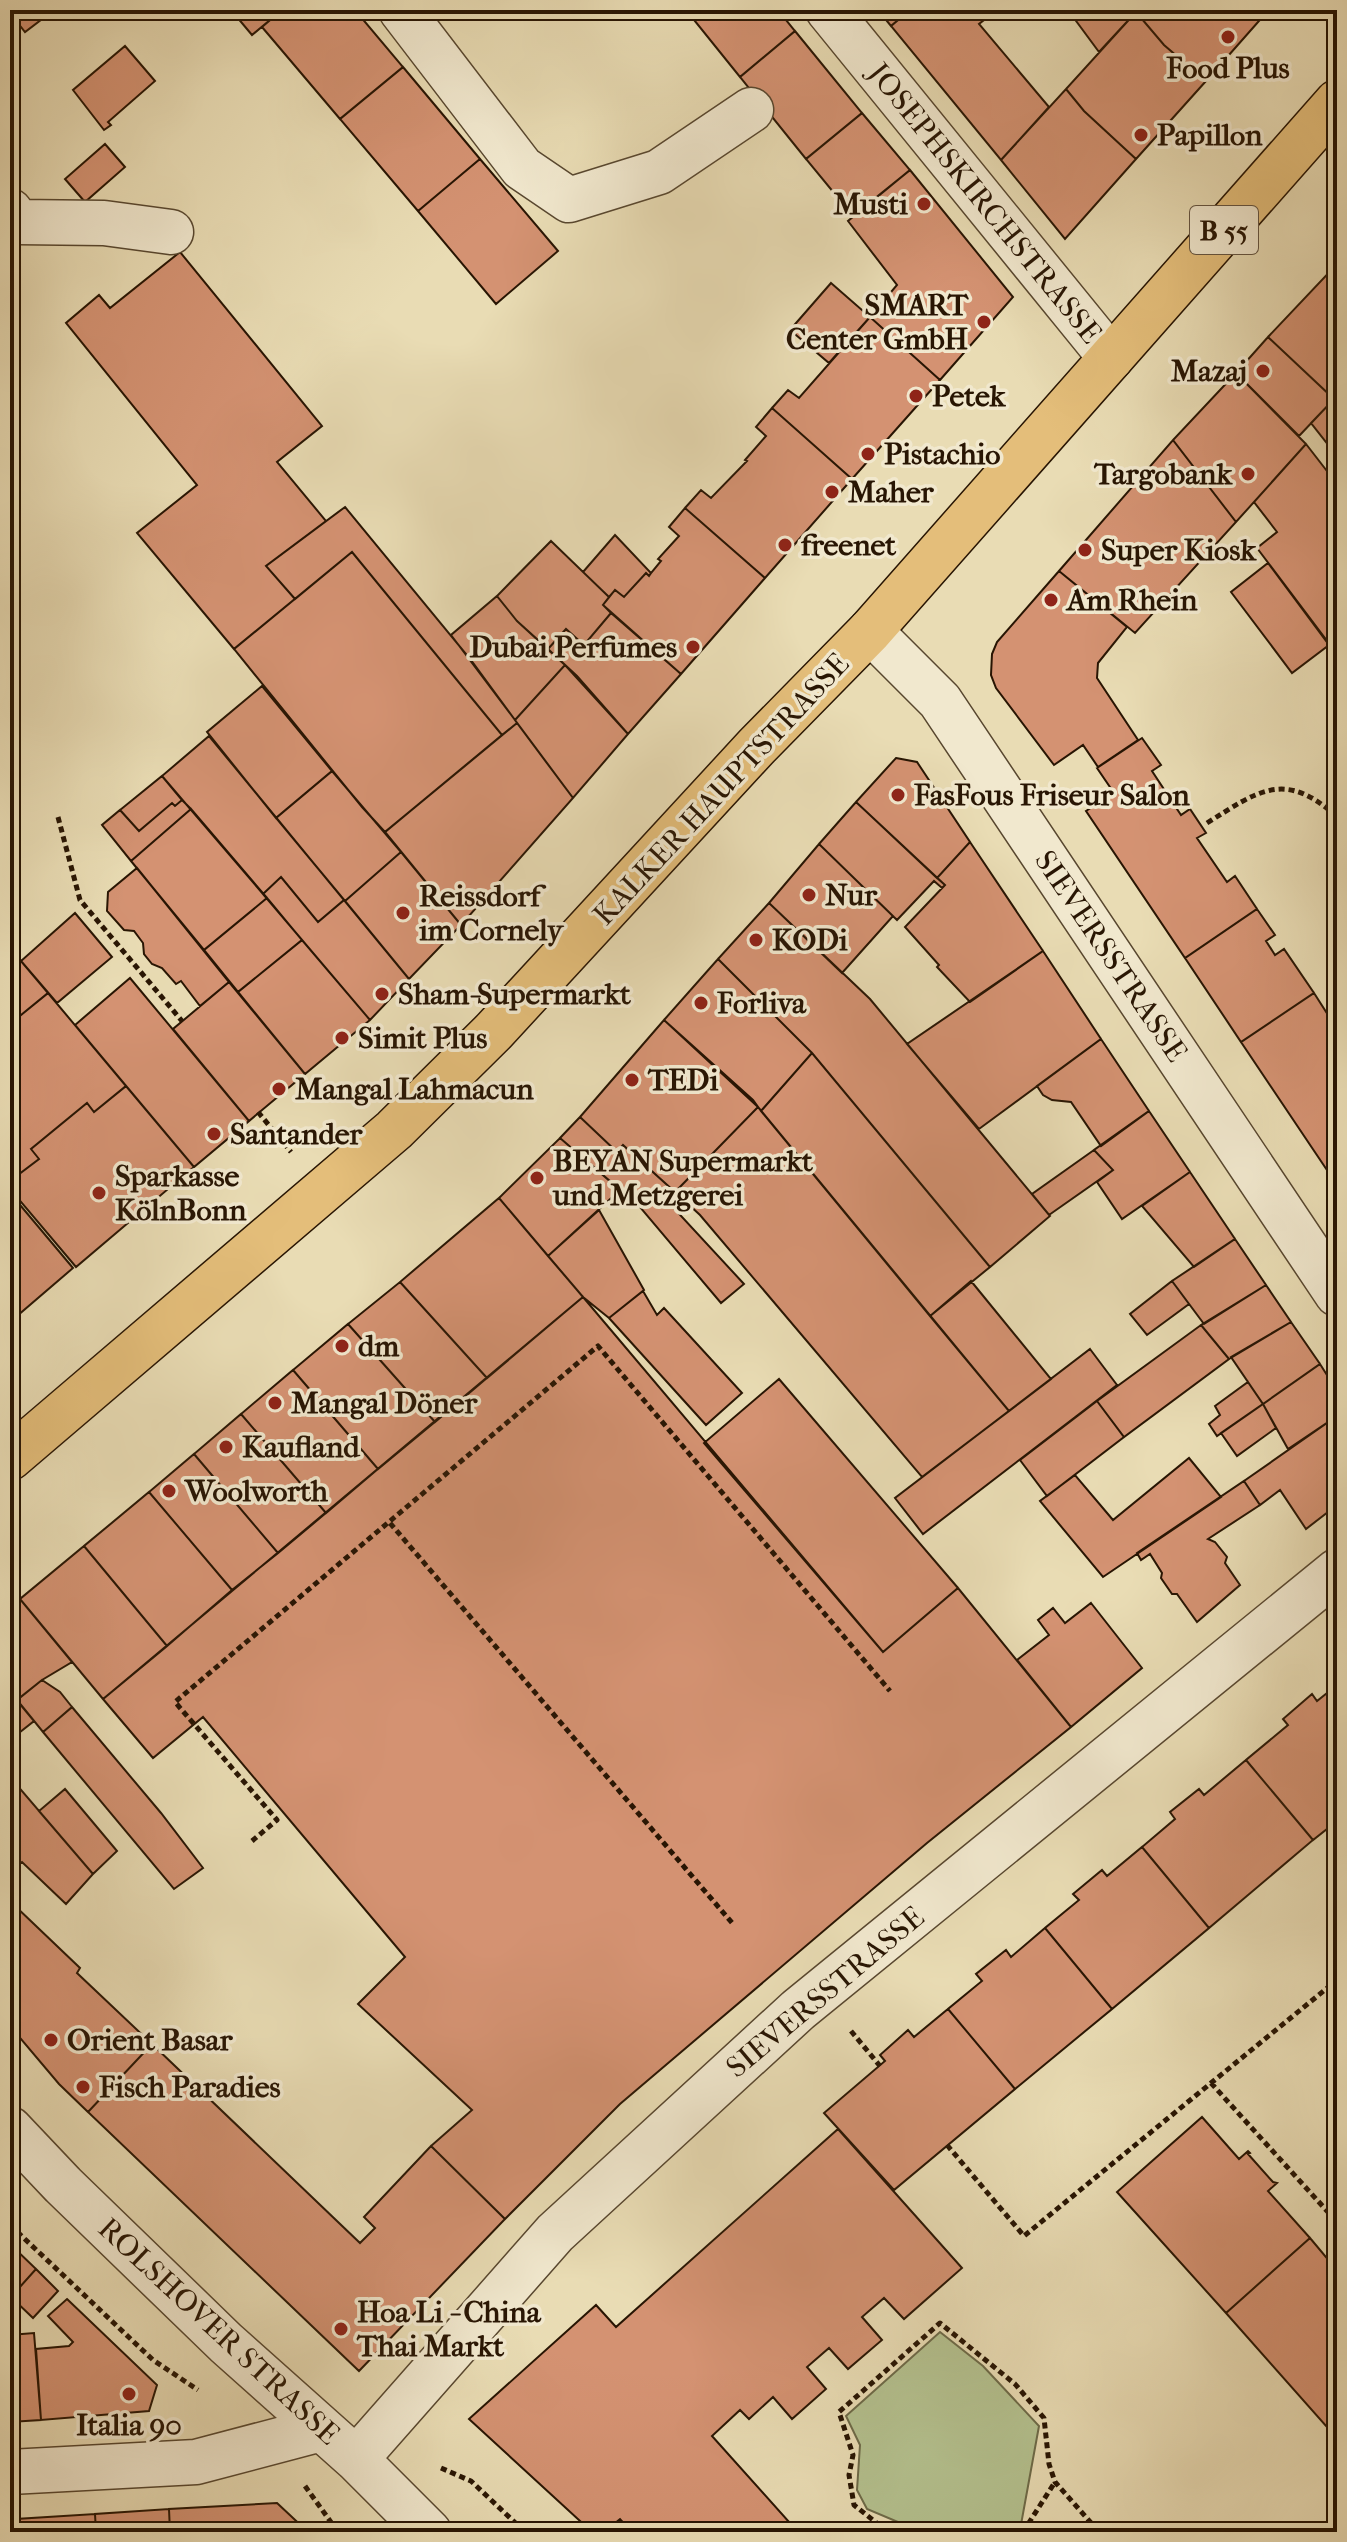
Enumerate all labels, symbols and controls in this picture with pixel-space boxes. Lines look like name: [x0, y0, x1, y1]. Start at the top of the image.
marker: Food Plus: [1219, 28, 1237, 46]
place label: Food Plus: [1166, 51, 1290, 86]
street label: JOSEPHSKIRCHSTRASSE: [860, 55, 1108, 350]
place label: Papillon: [1157, 118, 1263, 153]
marker: Papillon: [1132, 126, 1150, 144]
place label: Musti: [833, 187, 908, 222]
marker: Musti: [915, 195, 933, 213]
road number: B 55: [1190, 206, 1258, 254]
place label: SMART Center GmbH: [786, 288, 970, 357]
marker: SMART Center GmbH: [975, 313, 993, 331]
place label: Mazaj: [1171, 354, 1247, 389]
marker: Mazaj: [1254, 362, 1272, 380]
place label: Petek: [932, 379, 1007, 414]
marker: Petek: [907, 387, 925, 405]
place label: Pistachio: [884, 437, 1000, 472]
marker: Pistachio: [859, 445, 877, 463]
place label: Targobank: [1093, 457, 1234, 492]
marker: Targobank: [1239, 465, 1257, 483]
place label: Maher: [848, 475, 935, 510]
marker: Maher: [823, 483, 841, 501]
place label: freenet: [800, 528, 896, 563]
place label: Super Kiosk: [1101, 533, 1257, 568]
marker: freenet: [776, 536, 794, 554]
marker: Super Kiosk: [1076, 541, 1094, 559]
place label: Am Rhein: [1065, 583, 1198, 618]
marker: Am Rhein: [1042, 591, 1060, 609]
place label: Dubai Perfumes: [470, 630, 677, 665]
marker: Dubai Perfumes: [684, 638, 702, 656]
street label: KALKER HAUPTSTRASSE: [586, 646, 856, 932]
place label: FasFous Friseur Salon: [914, 778, 1190, 813]
marker: FasFous Friseur Salon: [889, 786, 907, 804]
street label: SIEVERSSTRASSE: [1027, 844, 1194, 1068]
place label: Nur: [825, 878, 878, 913]
place label: Reissdorf im Cornely: [418, 879, 565, 948]
marker: Nur: [800, 886, 818, 904]
marker: Reissdorf im Cornely: [394, 904, 412, 922]
place label: KODi: [772, 923, 848, 958]
marker: KODi: [747, 931, 765, 949]
place label: Sham-Supermarkt: [398, 977, 631, 1012]
marker: Sham-Supermarkt: [373, 985, 391, 1003]
place label: Forliva: [717, 986, 807, 1021]
marker: Forliva: [692, 994, 710, 1012]
place label: Simit Plus: [358, 1021, 487, 1056]
marker: Simit Plus: [333, 1029, 351, 1047]
place label: TEDi: [647, 1063, 718, 1098]
marker: TEDi: [623, 1071, 641, 1089]
place label: Mangal Lahmacun: [295, 1072, 534, 1107]
marker: Mangal Lahmacun: [270, 1080, 288, 1098]
place label: Santander: [230, 1117, 364, 1152]
marker: Santander: [205, 1125, 223, 1143]
place label: BEYAN Supermarkt und Metzgerei: [552, 1144, 813, 1213]
place label: Sparkasse KölnBonn: [115, 1159, 247, 1228]
marker: BEYAN Supermarkt und Metzgerei: [528, 1169, 546, 1187]
marker: Sparkasse KölnBonn: [90, 1184, 108, 1202]
place label: dm: [358, 1329, 400, 1364]
marker: dm: [333, 1337, 351, 1355]
place label: Mangal Döner: [291, 1386, 478, 1421]
marker: Mangal Döner: [266, 1394, 284, 1412]
place label: Kaufland: [242, 1430, 361, 1465]
marker: Kaufland: [217, 1438, 235, 1456]
place label: Woolworth: [183, 1474, 329, 1509]
marker: Woolworth: [160, 1482, 178, 1500]
street label: SIEVERSSTRASSE: [720, 1900, 931, 2085]
place label: Orient Basar: [67, 2023, 234, 2058]
marker: Orient Basar: [42, 2031, 60, 2049]
place label: Fisch Paradies: [99, 2070, 281, 2105]
marker: Fisch Paradies: [74, 2078, 92, 2096]
street label: ROLSHOVER STRASSE: [91, 2211, 346, 2452]
place label: Hoa Li - China Thai Markt: [356, 2295, 542, 2364]
marker: Hoa Li - China Thai Markt: [332, 2320, 350, 2338]
marker: Italia 90: [120, 2385, 138, 2403]
place label: Italia 90: [76, 2408, 182, 2443]

